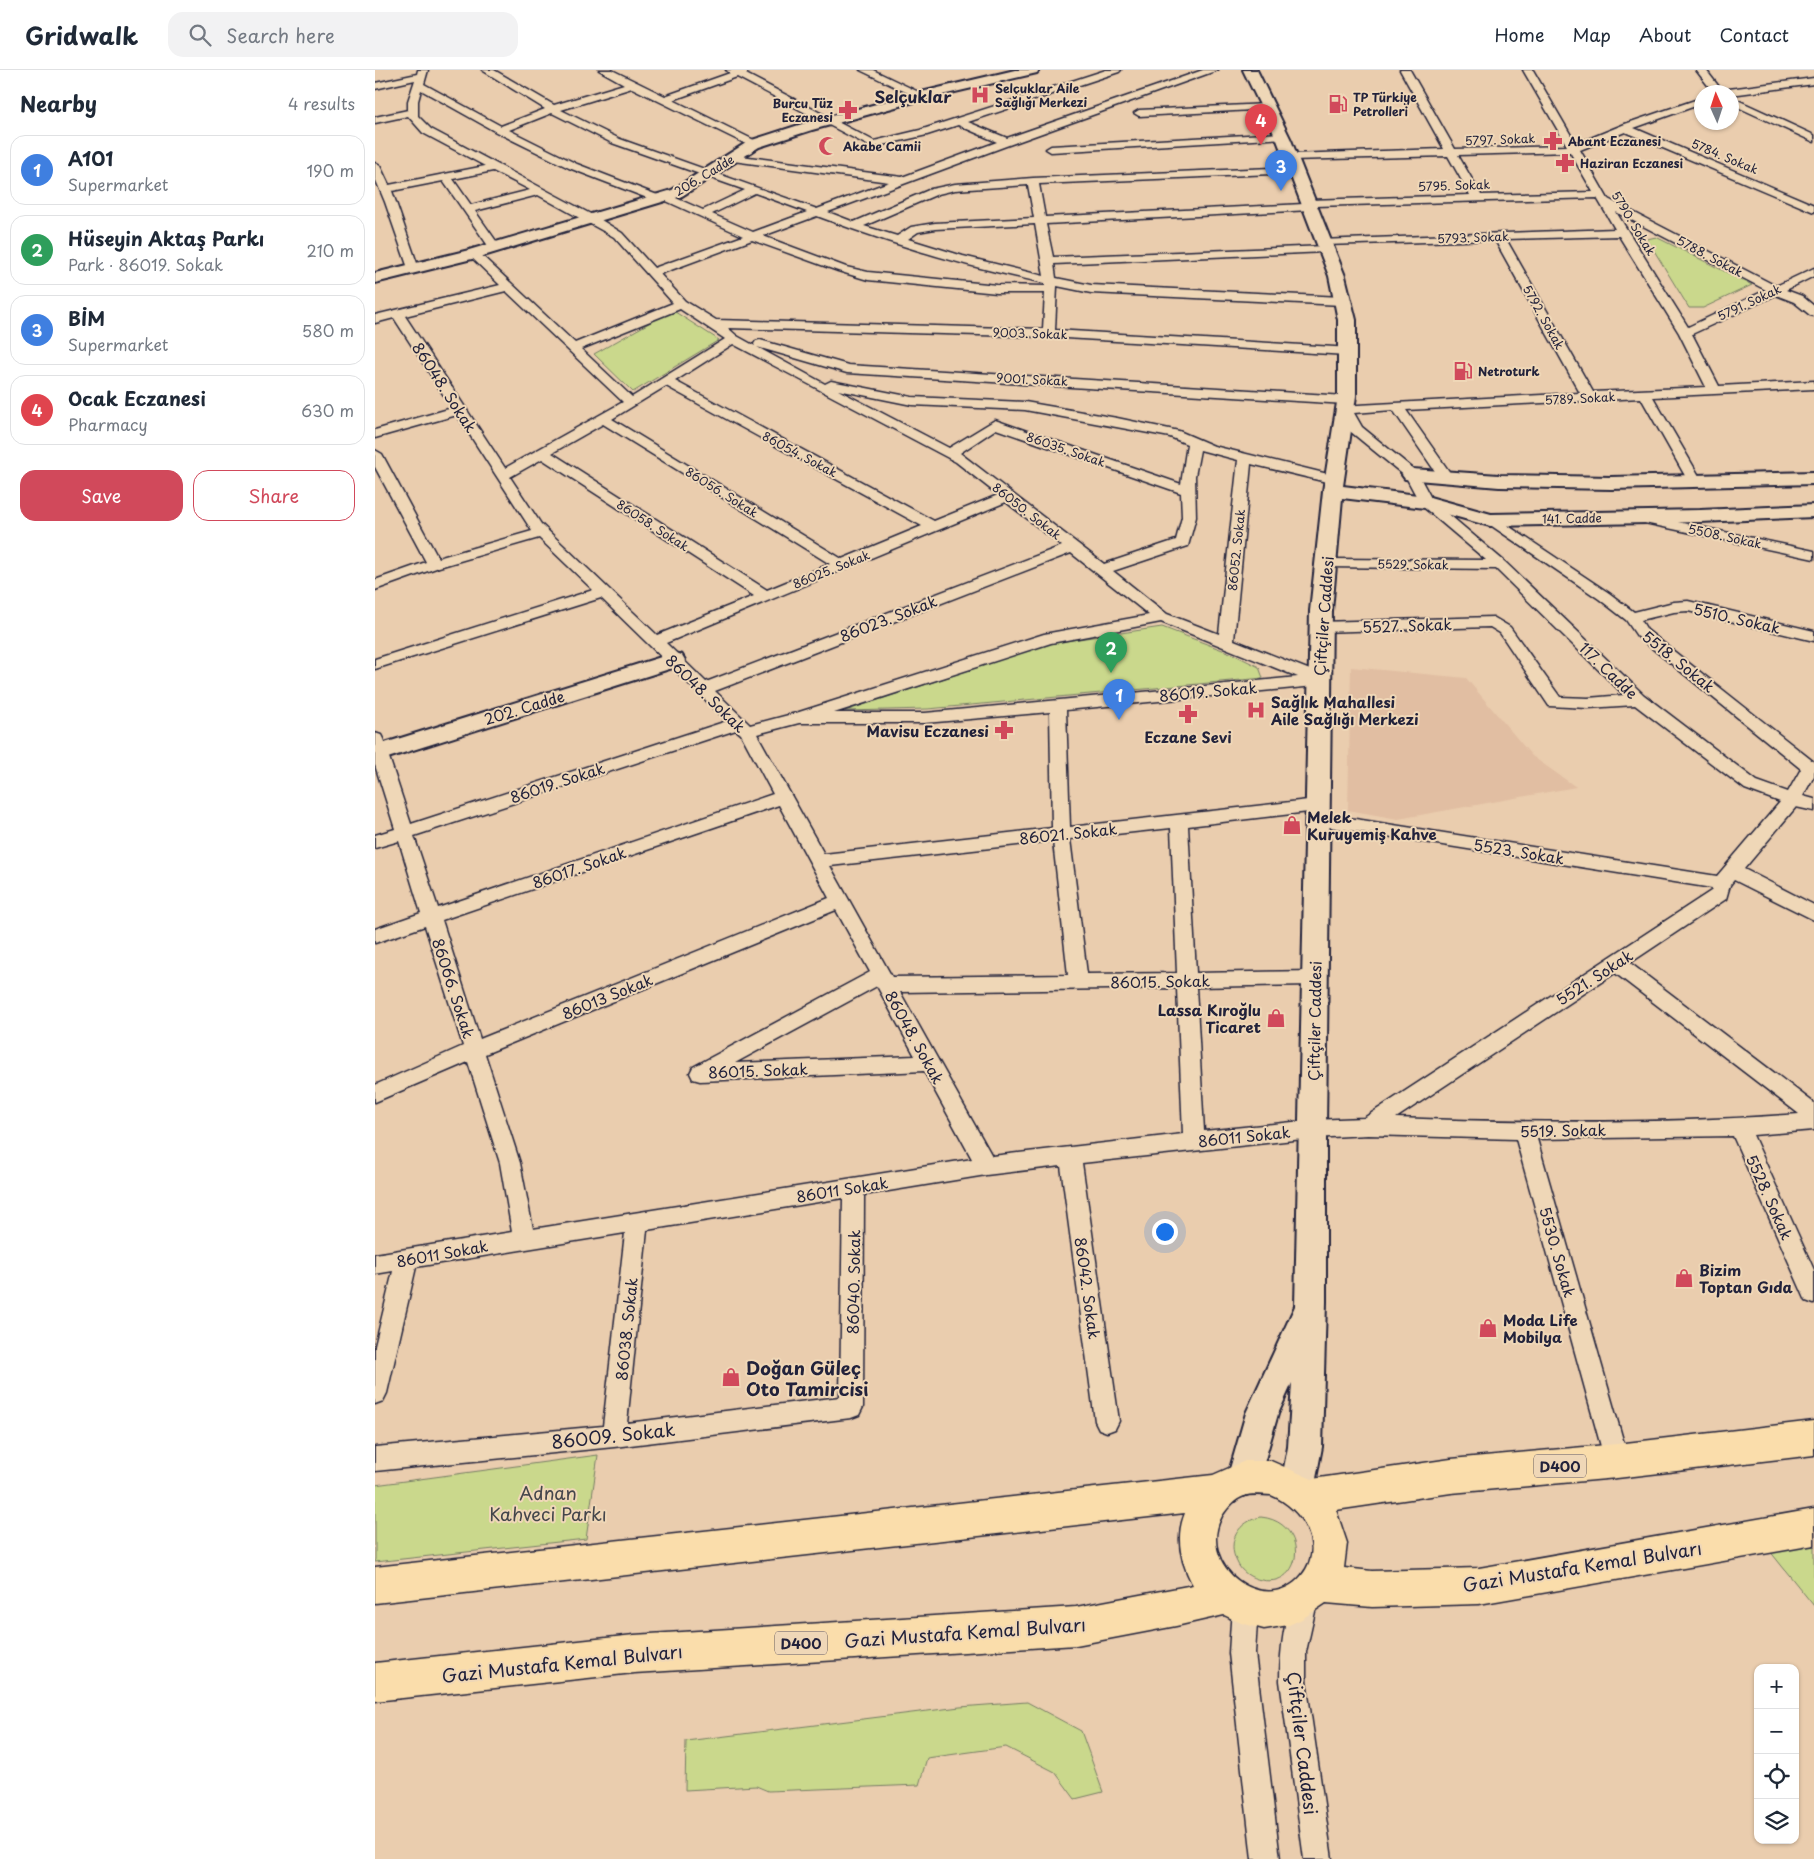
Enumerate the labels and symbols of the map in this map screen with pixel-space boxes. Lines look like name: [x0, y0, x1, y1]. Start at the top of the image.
place label: Selçuklar Aile Sağlığı Merkezi: [995, 79, 1088, 111]
district label: Selçuklar: [875, 84, 952, 108]
hospital icon: Selçuklar Aile Sağlığı Merkezi: [969, 84, 991, 106]
north arrow: [1694, 85, 1739, 130]
place label: TP Türkiye Petrolleri: [1353, 88, 1417, 120]
fuel station icon: TP Türkiye Petrolleri: [1327, 93, 1349, 115]
place label: Burcu Tüz Eczanesi: [773, 94, 833, 126]
pharmacy icon: Burcu Tüz Eczanesi: [837, 99, 859, 121]
pin: 4: [1245, 104, 1277, 145]
street label: 5797. Sokak: [1464, 129, 1536, 149]
pharmacy icon: Abant Eczanesi: [1542, 130, 1564, 152]
place label: Abant Eczanesi: [1567, 132, 1662, 150]
street label: 5784. Sokak: [1689, 134, 1761, 178]
mosque icon: Akabe Camii: [817, 135, 839, 157]
place label: Akabe Camii: [842, 137, 921, 155]
street label: 206. Cadde: [671, 150, 737, 200]
pin: 3: [1265, 150, 1297, 191]
pharmacy icon: Haziran Eczanesi: [1554, 152, 1576, 174]
place label: Haziran Eczanesi: [1580, 154, 1684, 172]
street label: 5795. Sokak: [1418, 175, 1491, 195]
street label: 5790. Sokak: [1608, 187, 1661, 259]
street label: 5793. Sokak: [1437, 227, 1509, 247]
street label: 5788. Sokak: [1674, 231, 1746, 281]
street label: 5791. Sokak: [1714, 279, 1784, 325]
street label: 5792. Sokak: [1519, 281, 1569, 353]
street label: 9003. Sokak: [992, 323, 1068, 343]
street label: 86048. Sokak: [407, 337, 483, 437]
fuel station icon: Netroturk: [1452, 360, 1474, 382]
place label: Netroturk: [1478, 362, 1540, 380]
street label: 9001. Sokak: [996, 368, 1068, 390]
street label: 5789. Sokak: [1544, 387, 1616, 409]
street label: 86054. Sokak: [759, 427, 841, 481]
street label: 86035. Sokak: [1024, 427, 1108, 471]
street label: 86056. Sokak: [682, 462, 762, 522]
street label: 86050. Sokak: [989, 478, 1065, 544]
street label: 86058. Sokak: [613, 495, 693, 555]
street label: 86052. Sokak: [1223, 508, 1249, 592]
street label: 141. Cadde: [1542, 508, 1602, 528]
street label: 5508. Sokak: [1687, 519, 1764, 553]
street label: 86025. Sokak: [790, 545, 872, 593]
street label: 5529. Sokak: [1377, 554, 1449, 574]
street label: Çiftçiler Caddesi: [1307, 555, 1339, 677]
street label: 86023. Sokak: [836, 589, 940, 647]
street label: 5510. Sokak: [1691, 597, 1783, 639]
street label: 5527. Sokak: [1362, 612, 1453, 638]
street label: 5518. Sokak: [1638, 624, 1721, 698]
pin: 2: [1095, 632, 1127, 673]
street label: 117. Cadde: [1575, 636, 1643, 704]
street label: 86048. Sokak: [661, 649, 752, 738]
street label: 86019. Sokak: [1158, 675, 1258, 707]
pin: 1: [1103, 679, 1135, 720]
street label: 202. Cadde: [481, 684, 567, 730]
place label: Sağlık Mahallesi Aile Sağlığı Merkezi: [1270, 690, 1419, 730]
hospital icon: Sağlık Mahallesi Aile Sağlığı Merkezi: [1245, 699, 1267, 721]
pharmacy icon: Eczane Sevi: [1177, 703, 1199, 725]
place label: Mavisu Eczanesi: [867, 719, 989, 742]
pharmacy icon: Mavisu Eczanesi: [993, 719, 1015, 741]
place label: Eczane Sevi: [1144, 725, 1232, 748]
street label: 86019. Sokak: [507, 756, 608, 808]
place label: Melek Kuruyemiş Kahve: [1307, 805, 1437, 845]
shop icon: Melek Kuruyemiş Kahve: [1281, 814, 1303, 836]
street label: 86021. Sokak: [1018, 816, 1118, 850]
street label: 5523. Sokak: [1472, 832, 1566, 870]
street label: 86017. Sokak: [529, 840, 629, 894]
street label: 86066. Sokak: [427, 935, 481, 1041]
street label: 5521. Sokak: [1551, 943, 1637, 1010]
street label: Çiftçiler Caddesi: [1301, 961, 1327, 1081]
street label: 86013 Sokak: [558, 967, 656, 1025]
street label: 86015. Sokak: [1110, 969, 1211, 993]
street label: 86048. Sokak: [880, 986, 950, 1088]
place label: Lassa Kıroğlu Ticaret: [1158, 998, 1261, 1038]
shop icon: Lassa Kıroğlu Ticaret: [1265, 1007, 1287, 1029]
street label: 86015. Sokak: [708, 1057, 809, 1083]
street label: 5519. Sokak: [1520, 1118, 1607, 1142]
street label: 86011 Sokak: [1197, 1120, 1292, 1152]
street label: 5528. Sokak: [1741, 1151, 1799, 1244]
street label: 86011 Sokak: [794, 1170, 890, 1208]
street label: 5530. Sokak: [1534, 1204, 1582, 1300]
your location: [1152, 1219, 1178, 1245]
street label: 86040. Sokak: [841, 1229, 865, 1335]
street label: 86011 Sokak: [394, 1234, 490, 1272]
street label: 86042. Sokak: [1069, 1235, 1107, 1341]
place label: Bizim Toptan Gıda: [1699, 1258, 1794, 1298]
shop icon: Bizim Toptan Gıda: [1673, 1267, 1695, 1289]
street label: 86038. Sokak: [609, 1276, 643, 1382]
place label: Moda Life Mobilya: [1503, 1308, 1578, 1348]
shop icon: Moda Life Mobilya: [1477, 1317, 1499, 1339]
place label: Doğan Güleç Oto Tamircisi: [746, 1354, 868, 1402]
shop icon: Doğan Güleç Oto Tamircisi: [720, 1366, 742, 1388]
street label: 86009. Sokak: [550, 1415, 676, 1455]
road number: D400: [1534, 1454, 1586, 1478]
park label: Adnan Kahveci Parkı: [489, 1479, 607, 1527]
street label: Gazi Mustafa Kemal Bulvarı: [1460, 1534, 1704, 1598]
street label: Gazi Mustafa Kemal Bulvarı: [843, 1610, 1087, 1654]
road number: D400: [775, 1632, 827, 1655]
street label: Gazi Mustafa Kemal Bulvarı: [440, 1637, 684, 1689]
street label: Çiftçiler Caddesi: [1281, 1670, 1325, 1816]

